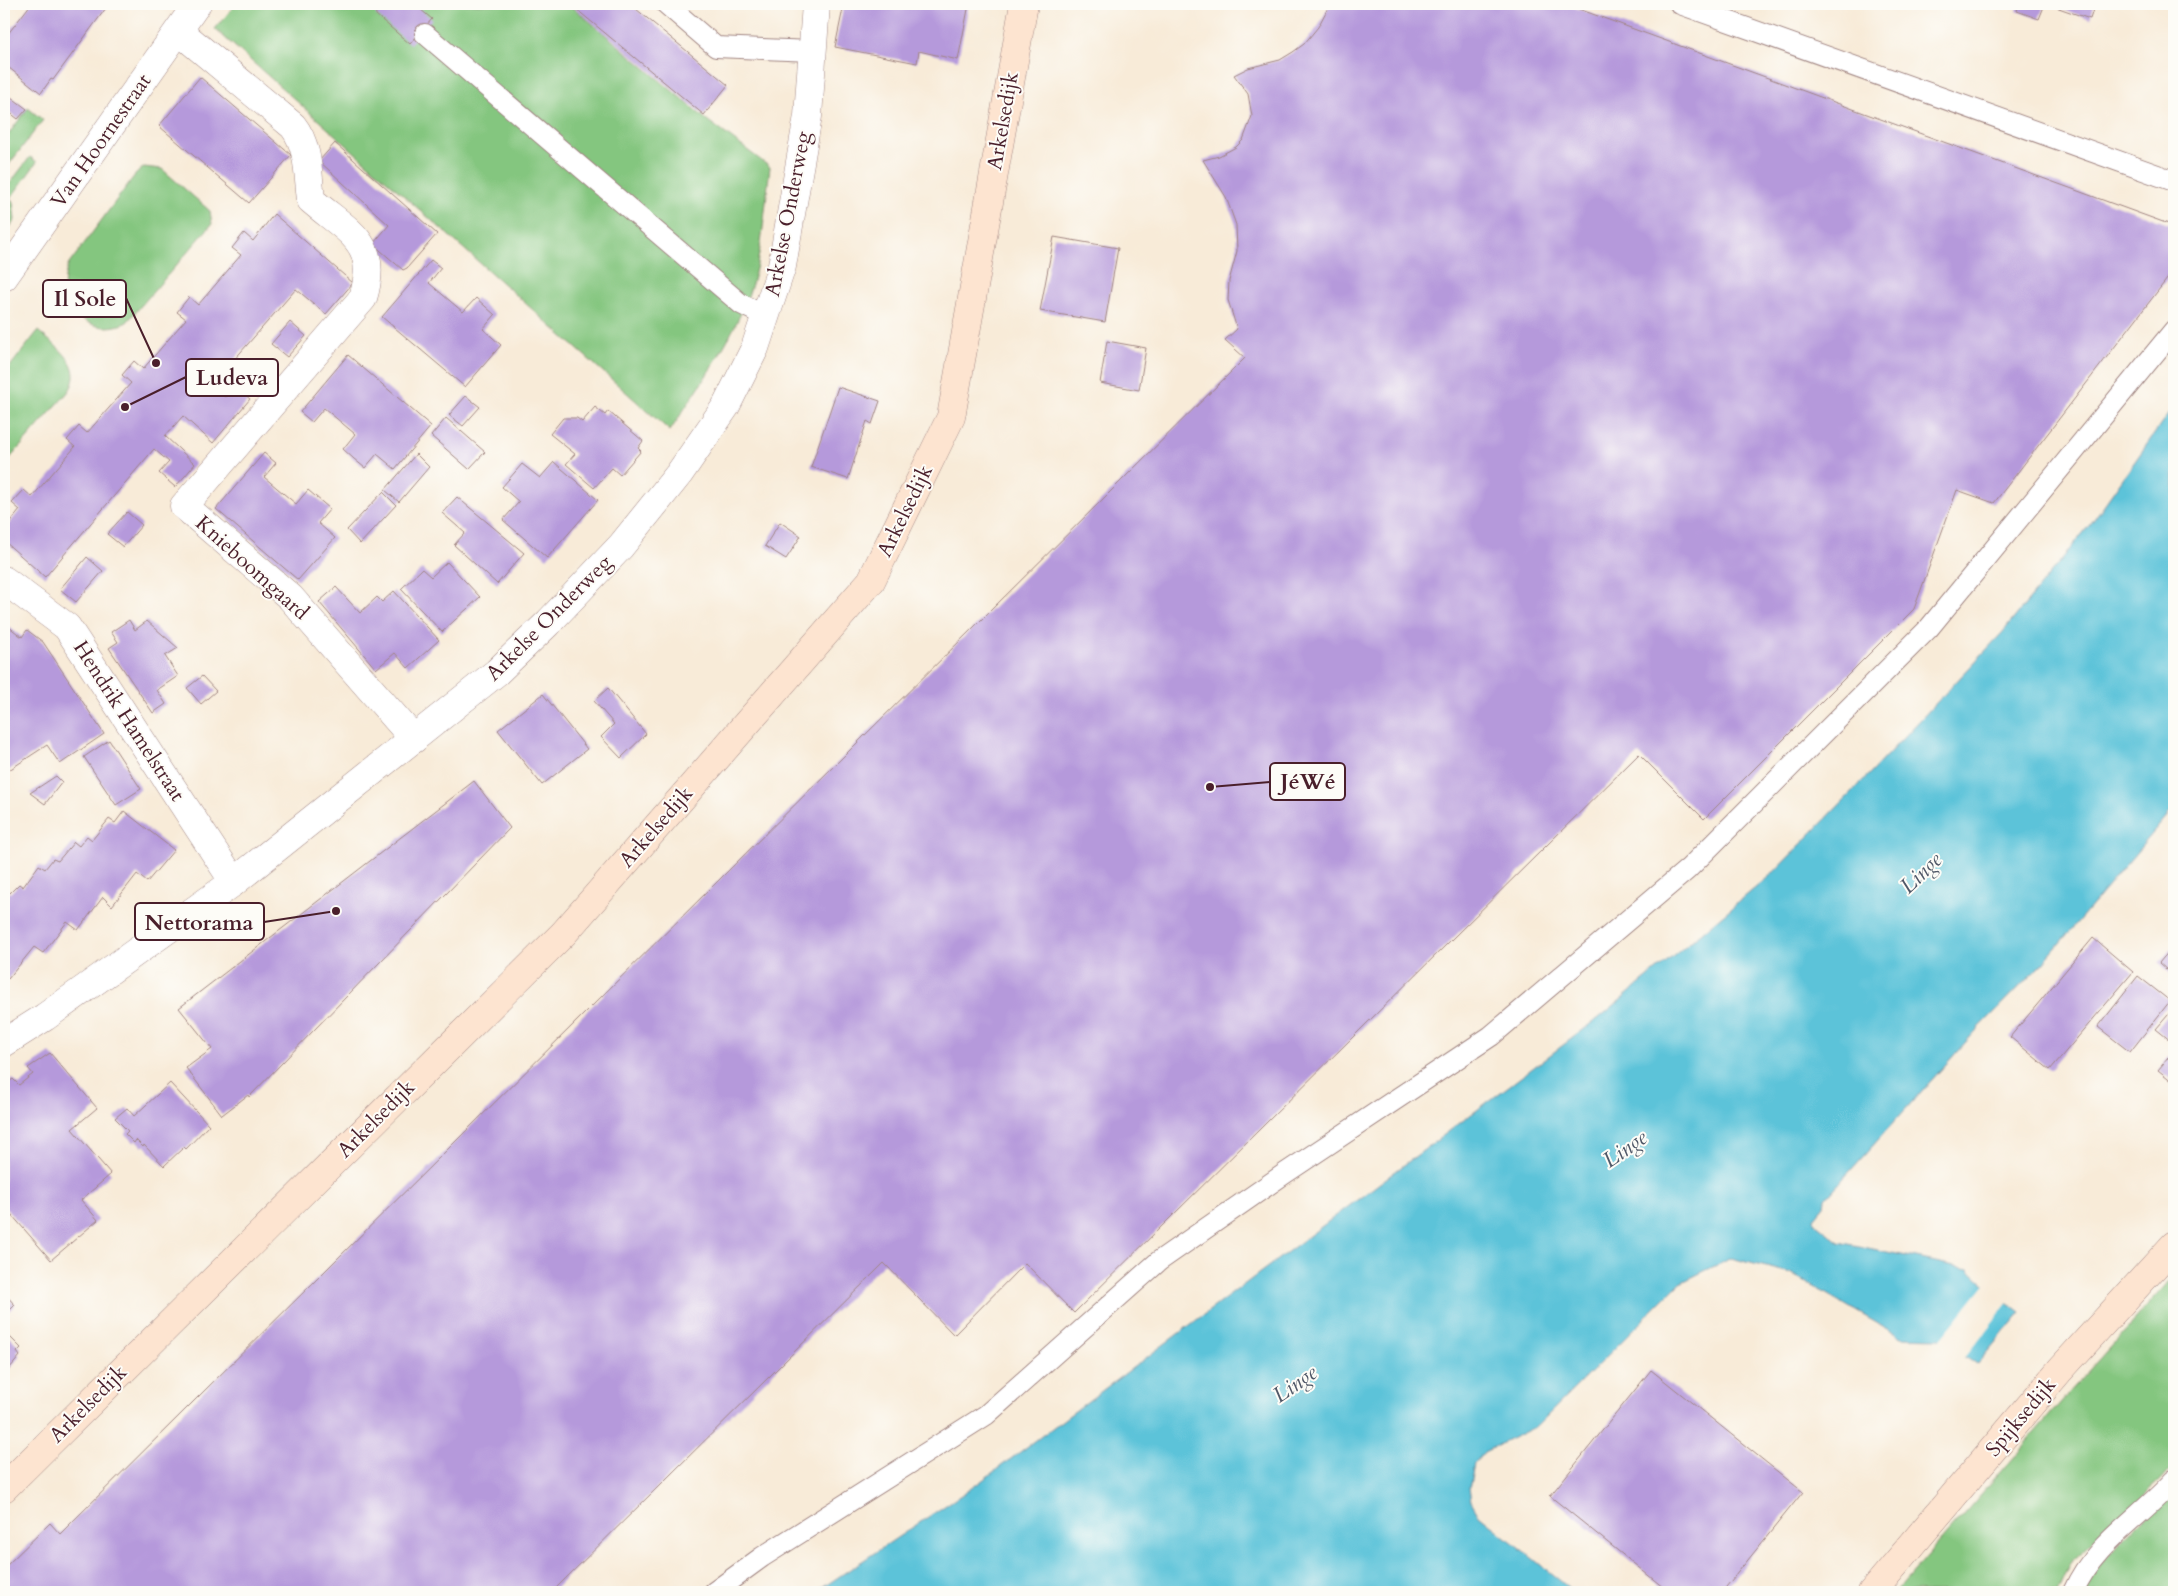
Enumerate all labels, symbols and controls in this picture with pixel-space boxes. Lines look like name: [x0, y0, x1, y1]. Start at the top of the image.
street label: Van Hoornestraat: [44, 68, 158, 214]
street label: Arkelsedijk: [980, 69, 1026, 173]
street label: Arkelse Onderweg: [758, 129, 818, 299]
callout: Il Sole: [43, 280, 126, 317]
text: Il Sole: [54, 284, 116, 314]
callout: Ludeva: [186, 359, 278, 396]
text: Ludeva: [196, 363, 268, 393]
street label: Arkelsedijk: [870, 459, 940, 562]
street label: Knieboomgaard: [189, 509, 315, 627]
street label: Arkelse Onderweg: [480, 548, 619, 687]
street label: Hendrik Hamelstraat: [66, 635, 192, 807]
callout: JéWé: [1270, 763, 1345, 800]
text: JéWé: [1277, 767, 1336, 797]
street label: Arkelsedijk: [612, 779, 700, 874]
water label: Linge: [1893, 845, 1949, 900]
callout: Nettorama: [135, 903, 264, 940]
text: Nettorama: [144, 908, 254, 938]
street label: Arkelsedijk: [331, 1073, 422, 1164]
water label: Linge: [1597, 1123, 1654, 1175]
street label: Arkelsedijk: [43, 1358, 134, 1449]
water label: Linge: [1267, 1358, 1324, 1410]
street label: Spijksedijk: [1979, 1370, 2063, 1463]

